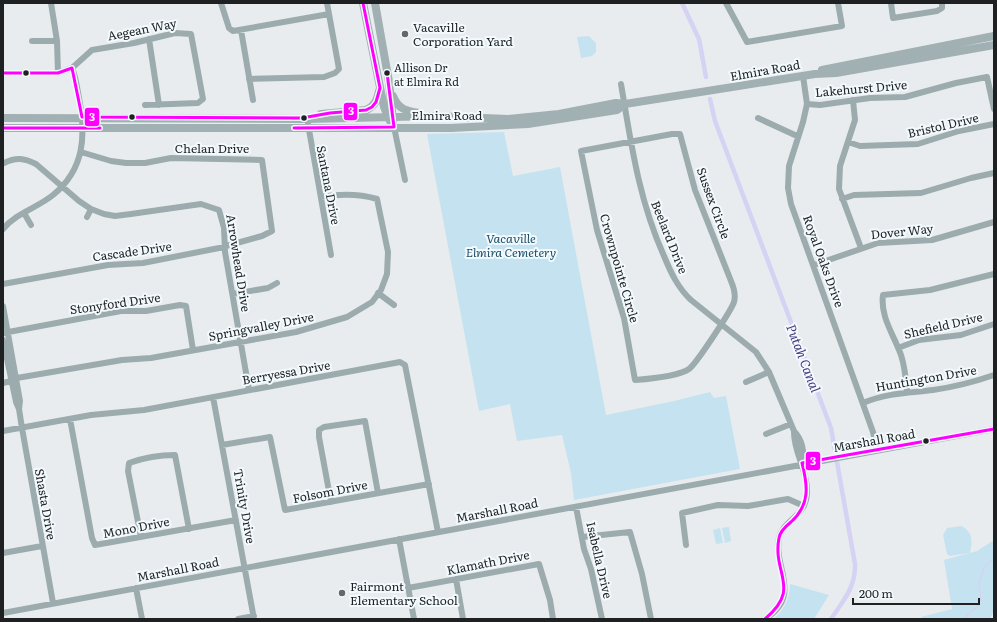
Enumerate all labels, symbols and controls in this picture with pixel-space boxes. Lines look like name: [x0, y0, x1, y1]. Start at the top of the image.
street label: Aegean Way: [106, 13, 178, 45]
place label: Vacaville Corporation Yard: [413, 18, 513, 50]
marker: Vacaville Corporation Yard: [400, 29, 410, 39]
street label: Elmira Road: [729, 55, 802, 85]
place label: Allison Dr at Elmira Rd: [394, 59, 459, 89]
unlabelled marker: [21, 68, 31, 78]
marker: Allison Dr at Elmira Rd: [382, 68, 392, 78]
street label: Lakehurst Drive: [814, 75, 908, 101]
line badge: 3: [343, 102, 358, 121]
text: 3: [348, 102, 354, 118]
street label: Elmira Road: [412, 106, 483, 124]
line badge: 3: [84, 107, 100, 127]
text: 3: [89, 108, 95, 124]
street label: Bristol Drive: [906, 108, 980, 142]
unlabelled marker: [127, 112, 137, 122]
unlabelled marker: [299, 113, 309, 123]
street label: Chelan Drive: [175, 139, 249, 157]
street label: Santana Drive: [312, 144, 346, 226]
street label: Sussex Circle: [693, 165, 735, 241]
street label: Beelard Drive: [647, 198, 693, 276]
street label: Crownpointe Circle: [596, 211, 644, 325]
street label: Royal Oaks Drive: [799, 212, 849, 310]
street label: Arrowhead Drive: [222, 213, 256, 313]
street label: Dover Way: [870, 219, 934, 243]
park label: Vacaville Elmira Cemetery: [466, 229, 556, 261]
street label: Cascade Drive: [91, 237, 173, 265]
street label: Stonyford Drive: [69, 288, 161, 318]
street label: Springvalley Drive: [207, 307, 315, 345]
street label: Shefield Drive: [902, 307, 984, 343]
water label: Putah Canal: [782, 321, 826, 395]
street label: Berryessa Drive: [240, 355, 332, 389]
street label: Huntington Drive: [874, 360, 978, 396]
street label: Marshall Road: [831, 424, 917, 456]
unlabelled marker: [921, 436, 931, 446]
line badge: 3: [805, 451, 821, 471]
text: 3: [810, 452, 816, 468]
street label: Shasta Drive: [31, 467, 61, 541]
street label: Trinity Drive: [230, 467, 260, 545]
street label: Folsom Drive: [291, 475, 369, 507]
street label: Marshall Road: [454, 493, 540, 527]
street label: Mono Drive: [101, 512, 171, 542]
street label: Isabella Drive: [582, 520, 618, 600]
street label: Klamath Drive: [445, 545, 531, 579]
street label: Marshall Road: [135, 552, 221, 586]
place label: Fairmont Elementary School: [350, 577, 458, 609]
scale bar: [853, 580, 979, 606]
text: 200 m: [859, 584, 893, 602]
marker: Fairmont Elementary School: [337, 588, 347, 598]

